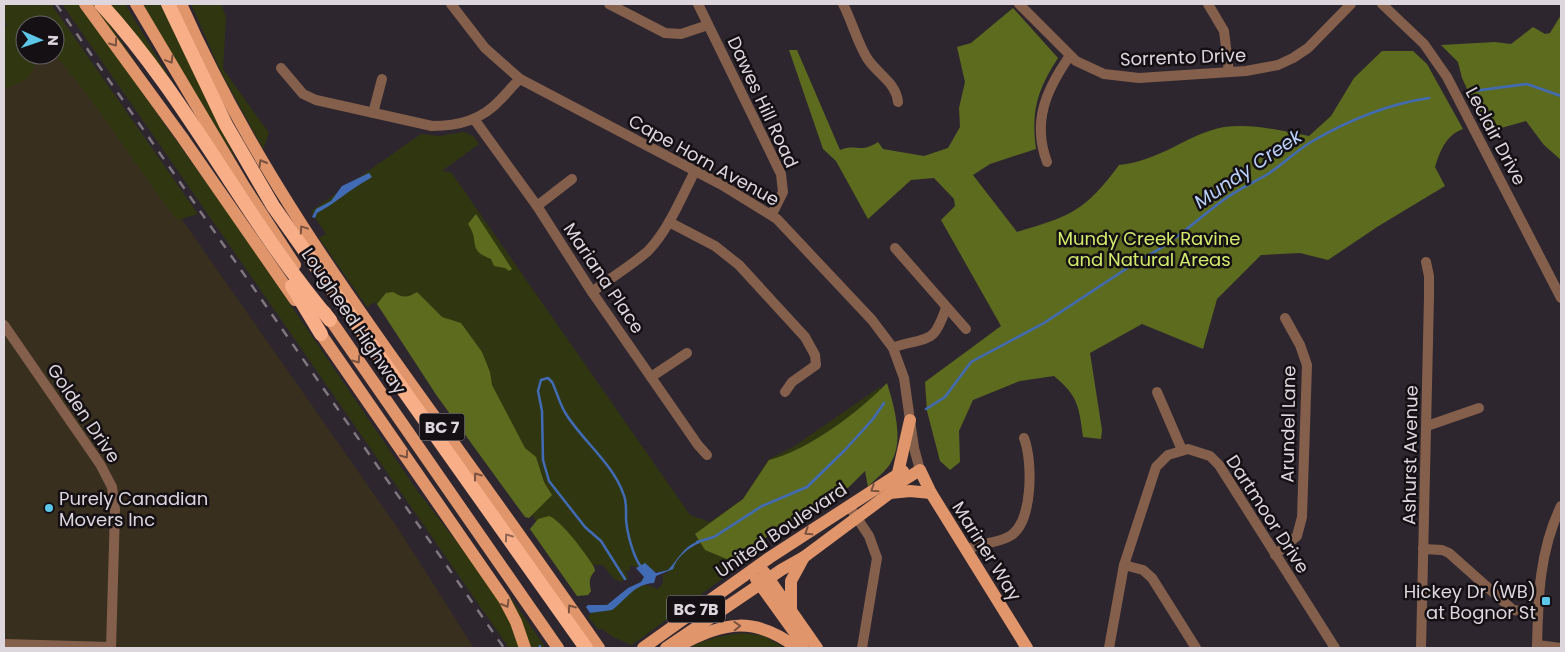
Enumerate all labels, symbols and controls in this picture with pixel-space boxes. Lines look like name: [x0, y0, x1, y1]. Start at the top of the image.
north arrow: [15, 15, 65, 65]
street label: Dawes Hill Road: [722, 32, 804, 172]
text: N: [43, 35, 63, 46]
one-way arrow: [108, 37, 117, 47]
street label: Sorrento Drive: [1120, 42, 1246, 72]
one-way arrow: [163, 55, 173, 64]
street label: Leclair Drive: [1460, 83, 1532, 189]
street label: Cape Horn Avenue: [624, 108, 784, 212]
water label: Mundy Creek: [1189, 122, 1308, 215]
one-way arrow: [259, 160, 269, 169]
street label: Mariana Place: [558, 218, 650, 338]
one-way arrow: [300, 225, 309, 234]
park label: Mundy Creek Ravine and Natural Areas: [1058, 226, 1240, 272]
street label: Lougheed Highway: [296, 243, 412, 399]
one-way arrow: [351, 354, 360, 364]
street label: Golden Drive: [42, 358, 126, 468]
street label: Arundel Lane: [1274, 365, 1302, 483]
street label: Ashurst Avenue: [1396, 385, 1424, 525]
road number: BC 7: [420, 414, 464, 441]
one-way arrow: [399, 449, 408, 459]
street label: Dartmoor Drive: [1220, 450, 1316, 578]
one-way arrow: [474, 472, 483, 482]
street label: United Boulevard: [710, 477, 852, 583]
one-way arrow: [870, 483, 879, 493]
place label: Purely Canadian Movers Inc: [59, 486, 208, 532]
street label: Mariner Way: [946, 497, 1028, 605]
marker: Purely Canadian Movers Inc: [43, 502, 55, 514]
one-way arrow: [804, 526, 813, 536]
one-way arrow: [505, 533, 514, 542]
place label: Hickey Dr (WB) at Bognor St: [1404, 579, 1536, 625]
marker: Hickey Dr (WB) at Bognor St: [1540, 595, 1552, 607]
road number: BC 7B: [667, 596, 725, 622]
one-way arrow: [500, 598, 510, 607]
one-way arrow: [568, 604, 577, 614]
one-way arrow: [733, 620, 741, 631]

